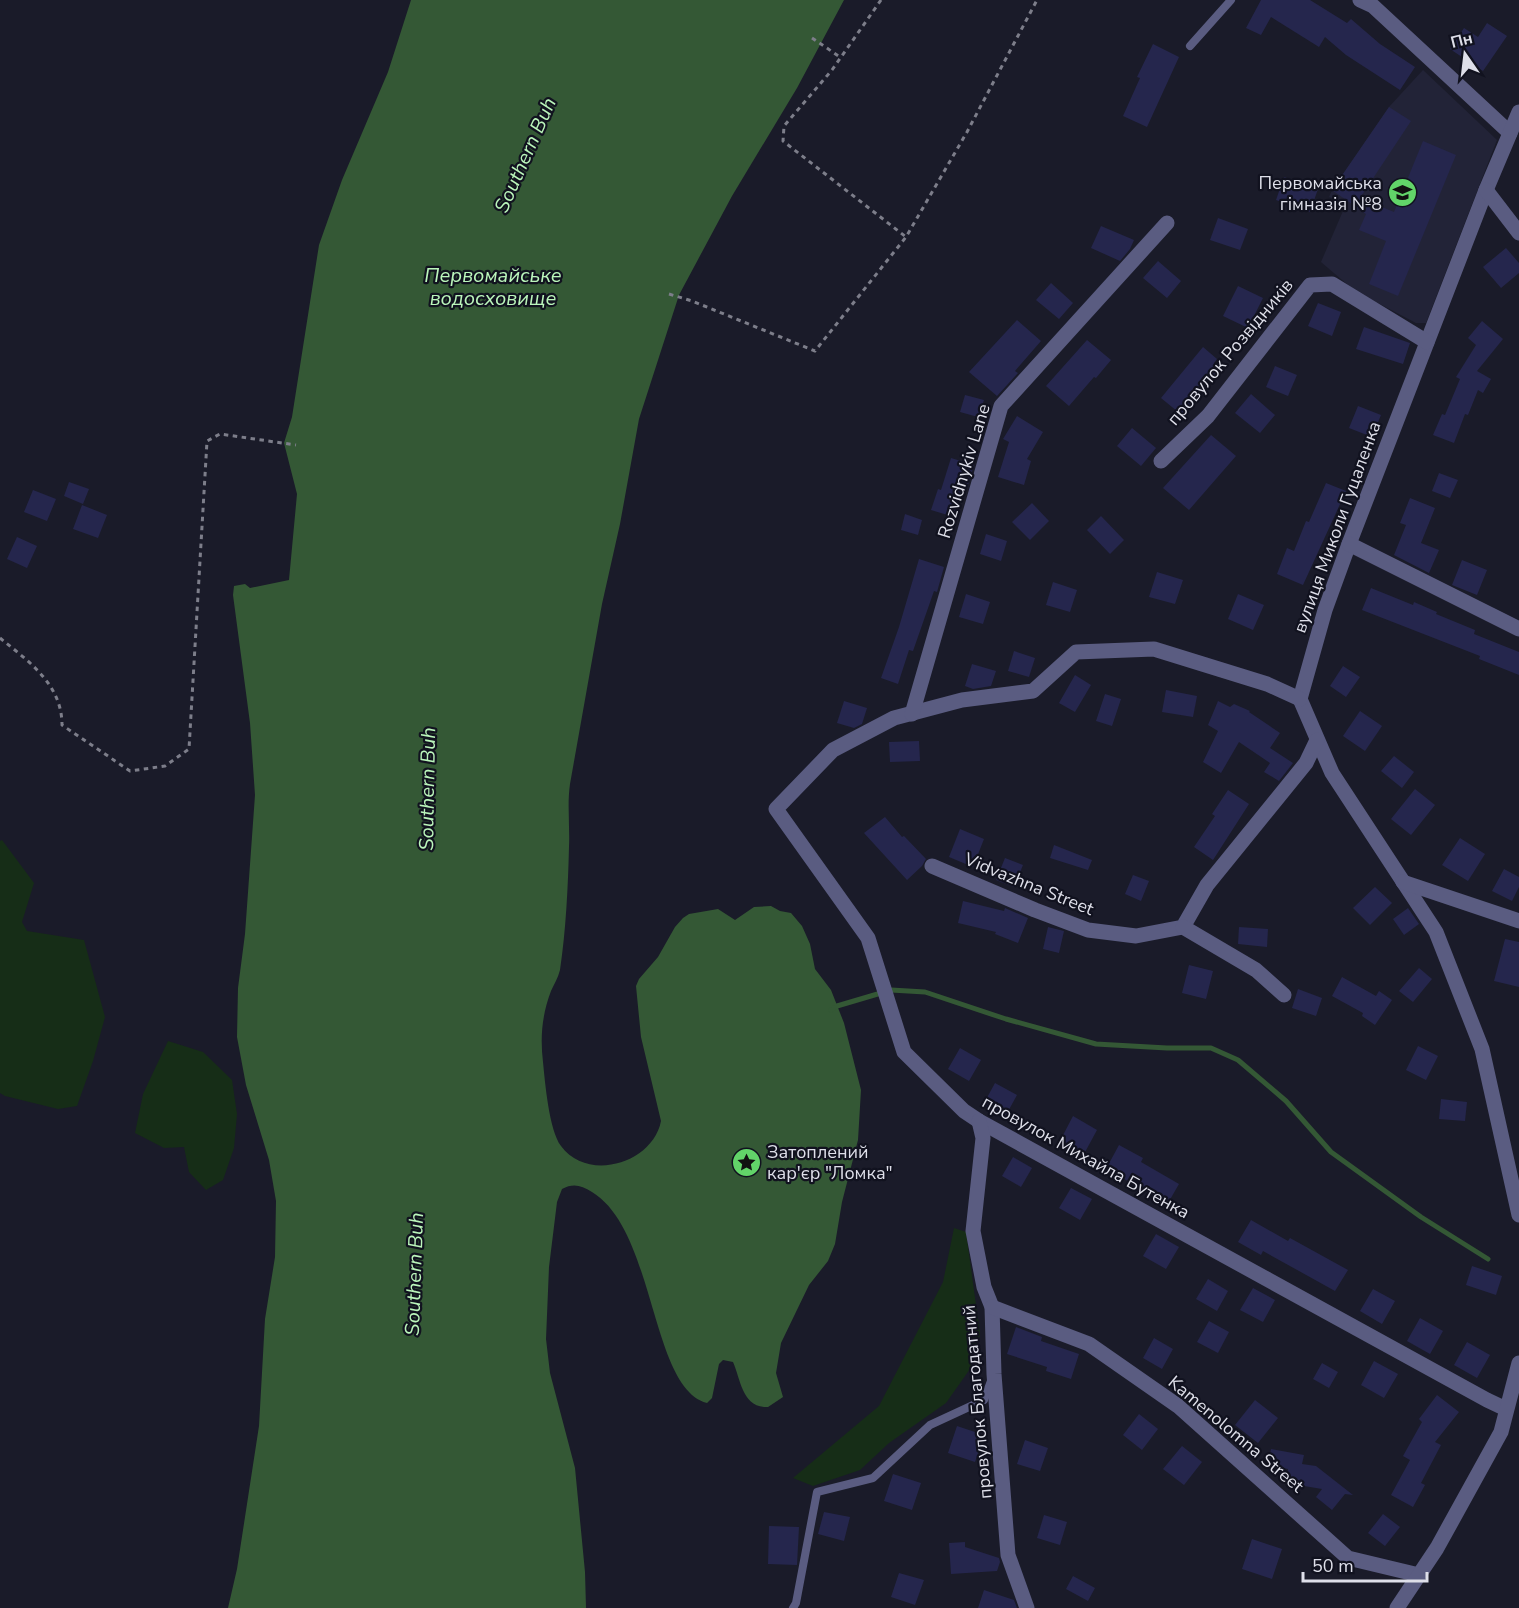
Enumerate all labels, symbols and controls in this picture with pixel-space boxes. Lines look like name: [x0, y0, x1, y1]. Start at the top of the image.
north arrow: [1435, 24, 1495, 84]
text: Пн: [1448, 27, 1475, 54]
water label: Southern Buh: [488, 93, 563, 217]
place label: Первомайська гімназія №8: [1259, 171, 1382, 216]
school or university icon: Первомайська гімназія №8: [1387, 177, 1419, 209]
water label: Первомайське водосховище: [424, 262, 562, 312]
street label: провулок Розвідників: [1161, 273, 1299, 430]
street label: Rozvidnykiv Lane: [932, 401, 996, 541]
street label: вулиця Миколи Гуцаленка: [1288, 418, 1386, 636]
water label: Southern Buh: [413, 727, 442, 851]
street label: Vidvazhna Street: [960, 847, 1098, 921]
street label: провулок Михайла Бутенка: [978, 1090, 1194, 1224]
place label: Затоплений кар'єр "Ломка": [767, 1140, 893, 1185]
place icon: Затоплений кар'єр "Ломка": [730, 1146, 762, 1178]
water label: Southern Buh: [399, 1212, 430, 1336]
street label: провулок Благодатний: [957, 1304, 997, 1500]
street label: Kamenolomna Street: [1163, 1370, 1309, 1498]
scale bar: [1303, 1545, 1428, 1583]
text: 50 m: [1312, 1554, 1354, 1578]

